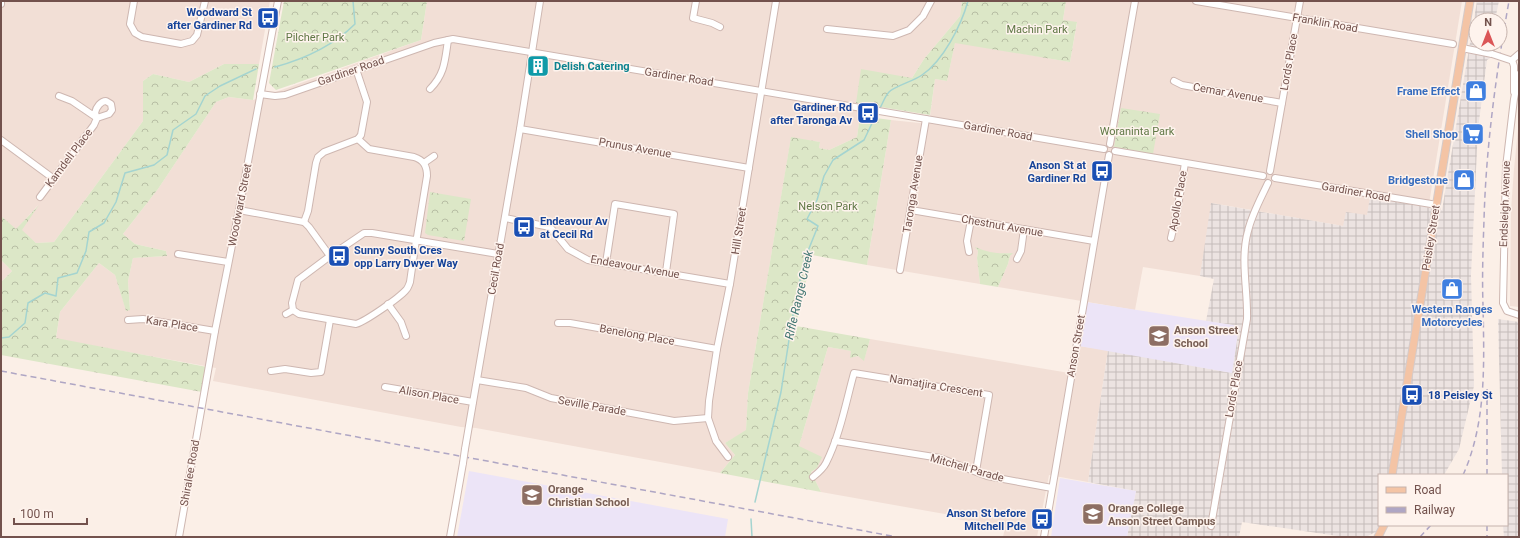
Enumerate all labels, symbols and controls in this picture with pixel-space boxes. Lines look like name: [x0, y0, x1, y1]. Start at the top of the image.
bus stop icon: Woodward St after Gardiner Rd: [255, 5, 281, 31]
place label: Woodward St after Gardiner Rd: [167, 6, 252, 32]
street label: Franklin Road: [1291, 11, 1359, 35]
north arrow: [1468, 12, 1508, 52]
text: N: [1484, 16, 1492, 29]
park label: Machin Park: [1006, 23, 1068, 36]
park label: Pilcher Park: [286, 31, 345, 44]
street label: Lords Place: [1278, 32, 1300, 92]
building icon: Delish Catering: [525, 53, 551, 79]
street label: Gardiner Road: [316, 54, 386, 88]
place label: Delish Catering: [554, 60, 630, 73]
street label: Gardiner Road: [644, 65, 714, 89]
shop icon: Frame Effect: [1463, 78, 1489, 104]
street label: Cemar Avenue: [1192, 80, 1264, 106]
place label: Frame Effect: [1397, 85, 1460, 98]
bus stop icon: Gardiner Rd after Taronga Av: [855, 100, 881, 126]
place label: Gardiner Rd after Taronga Av: [770, 101, 852, 127]
street label: Gardiner Road: [963, 119, 1033, 143]
supermarket icon: Shell Shop: [1460, 121, 1486, 147]
park label: Woraninta Park: [1100, 125, 1175, 138]
street label: Kamdell Place: [43, 126, 95, 190]
place label: Shell Shop: [1405, 128, 1458, 141]
street label: Prunus Avenue: [598, 135, 672, 161]
street label: Taronga Avenue: [900, 154, 926, 234]
bus stop icon: Anson St at Gardiner Rd: [1089, 158, 1115, 184]
place label: Anson St at Gardiner Rd: [1027, 159, 1086, 185]
street label: Endsleigh Avenue: [1497, 160, 1513, 247]
street label: Woodward Street: [226, 162, 254, 248]
shop icon: Bridgestone: [1451, 167, 1477, 193]
street label: Apollo Place: [1166, 170, 1190, 232]
place label: Bridgestone: [1388, 174, 1448, 187]
street label: Gardiner Road: [1321, 180, 1391, 204]
park label: Nelson Park: [798, 200, 858, 213]
street label: Peisley Street: [1419, 204, 1443, 272]
street label: Hill Street: [729, 206, 749, 256]
street label: Chestnut Avenue: [960, 212, 1044, 240]
bus stop icon: Endeavour Av at Cecil Rd: [511, 214, 537, 240]
place label: Endeavour Av at Cecil Rd: [540, 215, 608, 241]
street label: Cecil Road: [485, 242, 507, 296]
bus stop icon: Sunny South Cres opp Larry Dwyer Way: [326, 243, 352, 269]
place label: Sunny South Cres opp Larry Dwyer Way: [354, 244, 458, 270]
water label: Rifle Range Creek: [782, 248, 816, 341]
street label: Endeavour Avenue: [589, 253, 681, 281]
shop icon: Western Ranges Motorcycles: [1439, 276, 1465, 302]
place label: Western Ranges Motorcycles: [1412, 303, 1493, 329]
street label: Kara Place: [145, 313, 199, 335]
street label: Anson Street: [1064, 313, 1088, 378]
street label: Benelong Place: [599, 322, 676, 348]
school or university icon: Anson Street School: [1146, 323, 1172, 349]
place label: Anson Street School: [1174, 324, 1238, 350]
street label: Lords Place: [1223, 359, 1245, 419]
street label: Namatjira Crescent: [888, 372, 984, 400]
bus stop icon: 18 Peisley St: [1399, 382, 1425, 408]
street label: Alison Place: [398, 383, 460, 407]
place label: 18 Peisley St: [1428, 389, 1493, 402]
street label: Seville Parade: [557, 394, 627, 418]
street label: Shiralee Road: [178, 439, 202, 507]
street label: Mitchell Parade: [929, 451, 1005, 485]
legend: [1378, 474, 1508, 526]
school or university icon: Orange Christian School: [519, 482, 545, 508]
place label: Orange Christian School: [548, 483, 629, 509]
text: Road: [1414, 483, 1442, 497]
scale bar: [14, 500, 87, 526]
school or university icon: Orange College Anson Street Campus: [1080, 501, 1106, 527]
place label: Orange College Anson Street Campus: [1108, 502, 1216, 528]
text: Railway: [1414, 503, 1455, 517]
bus stop icon: Anson St before Mitchell Pde: [1029, 506, 1055, 532]
text: 100 m: [20, 507, 54, 521]
place label: Anson St before Mitchell Pde: [946, 507, 1026, 533]

